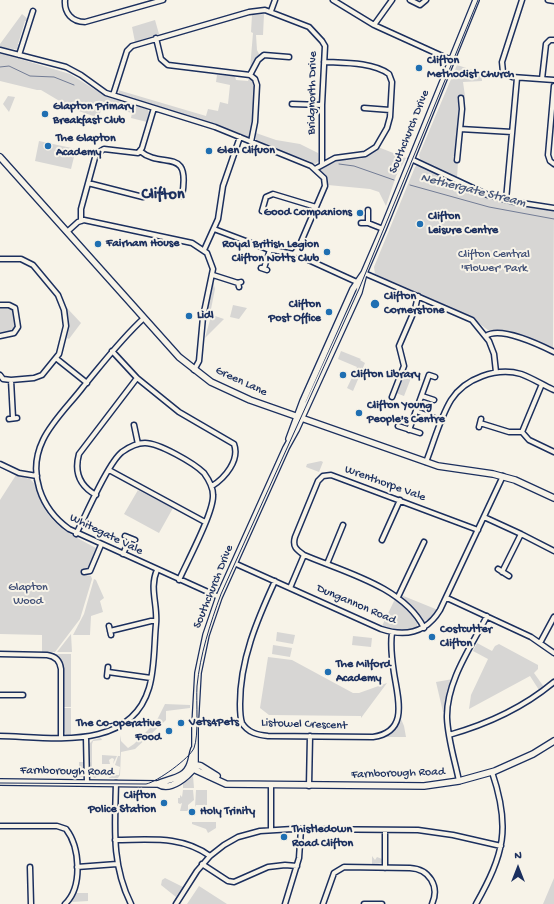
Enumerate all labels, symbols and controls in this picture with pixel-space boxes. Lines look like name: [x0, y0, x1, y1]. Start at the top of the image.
street label: Bridgnorth Drive: [305, 51, 321, 135]
place label: Clifton Methodist Church: [427, 54, 514, 82]
marker: Clifton Methodist Church: [414, 63, 424, 73]
street label: Southchurch Drive: [387, 88, 433, 176]
place label: Glapton Primary Breakfast Club: [53, 100, 134, 128]
marker: Glapton Primary Breakfast Club: [40, 109, 50, 119]
place label: The Glapton Academy: [56, 132, 116, 160]
marker: The Glapton Academy: [43, 141, 53, 151]
place label: Glen Clifuon: [217, 144, 275, 158]
marker: Glen Clifuon: [204, 146, 214, 156]
water label: Nethergate Stream: [419, 170, 527, 212]
district label: Clifton: [142, 186, 184, 206]
place label: Good Companions: [264, 206, 352, 220]
marker: Good Companions: [355, 208, 365, 218]
place label: Clifton Leisure Centre: [428, 210, 498, 238]
marker: Clifton Leisure Centre: [415, 219, 425, 229]
place label: Fairham House: [106, 237, 179, 251]
place label: Royal British Legion Clifton Notts Club: [222, 238, 319, 266]
marker: Fairham House: [93, 239, 103, 249]
marker: Royal British Legion Clifton Notts Club: [322, 247, 332, 257]
park label: Clifton Central 'Flower' Park: [458, 248, 530, 276]
place label: Clifton Cornerstone: [384, 290, 445, 318]
place label: Clifton Post Office: [269, 298, 321, 326]
marker: Clifton Cornerstone: [369, 298, 381, 310]
marker: Clifton Post Office: [324, 307, 334, 317]
place label: Lidl: [197, 309, 214, 323]
marker: Lidl: [184, 311, 194, 321]
street label: Green Lane: [213, 364, 269, 400]
place label: Clifton Library: [351, 368, 420, 382]
marker: Clifton Library: [338, 370, 348, 380]
place label: Clifton Young People's Centre: [367, 399, 445, 427]
marker: Clifton Young People's Centre: [354, 408, 364, 418]
street label: Wrenthorpe Vale: [342, 463, 428, 505]
street label: Whitegate Vale: [67, 511, 145, 559]
street label: Southchurch Drive: [191, 543, 237, 631]
park label: Glapton Wood: [8, 581, 48, 609]
street label: Dungannon Road: [314, 582, 398, 628]
place label: Costcutter Clifton: [440, 623, 492, 651]
marker: Costcutter Clifton: [427, 632, 437, 642]
place label: The Milford Academy: [336, 658, 391, 686]
marker: The Milford Academy: [323, 667, 333, 677]
place label: Vets4Pets: [189, 716, 239, 730]
street label: Listowel Crescent: [261, 716, 347, 734]
place label: The Co-operative Food: [76, 717, 161, 745]
marker: Vets4Pets: [176, 718, 186, 728]
marker: The Co-operative Food: [164, 726, 174, 736]
street label: Farnborough Road: [20, 764, 114, 780]
street label: Farnborough Road: [351, 765, 445, 783]
place label: Clifton Police Station: [88, 789, 156, 817]
marker: Clifton Police Station: [159, 798, 169, 808]
place label: Holy Trinity: [200, 805, 255, 819]
marker: Holy Trinity: [187, 807, 197, 817]
place label: Thistledown Road Clifton: [292, 823, 353, 851]
marker: Thistledown Road Clifton: [279, 832, 289, 842]
north arrow: [498, 848, 538, 888]
text: N: [514, 850, 522, 862]

